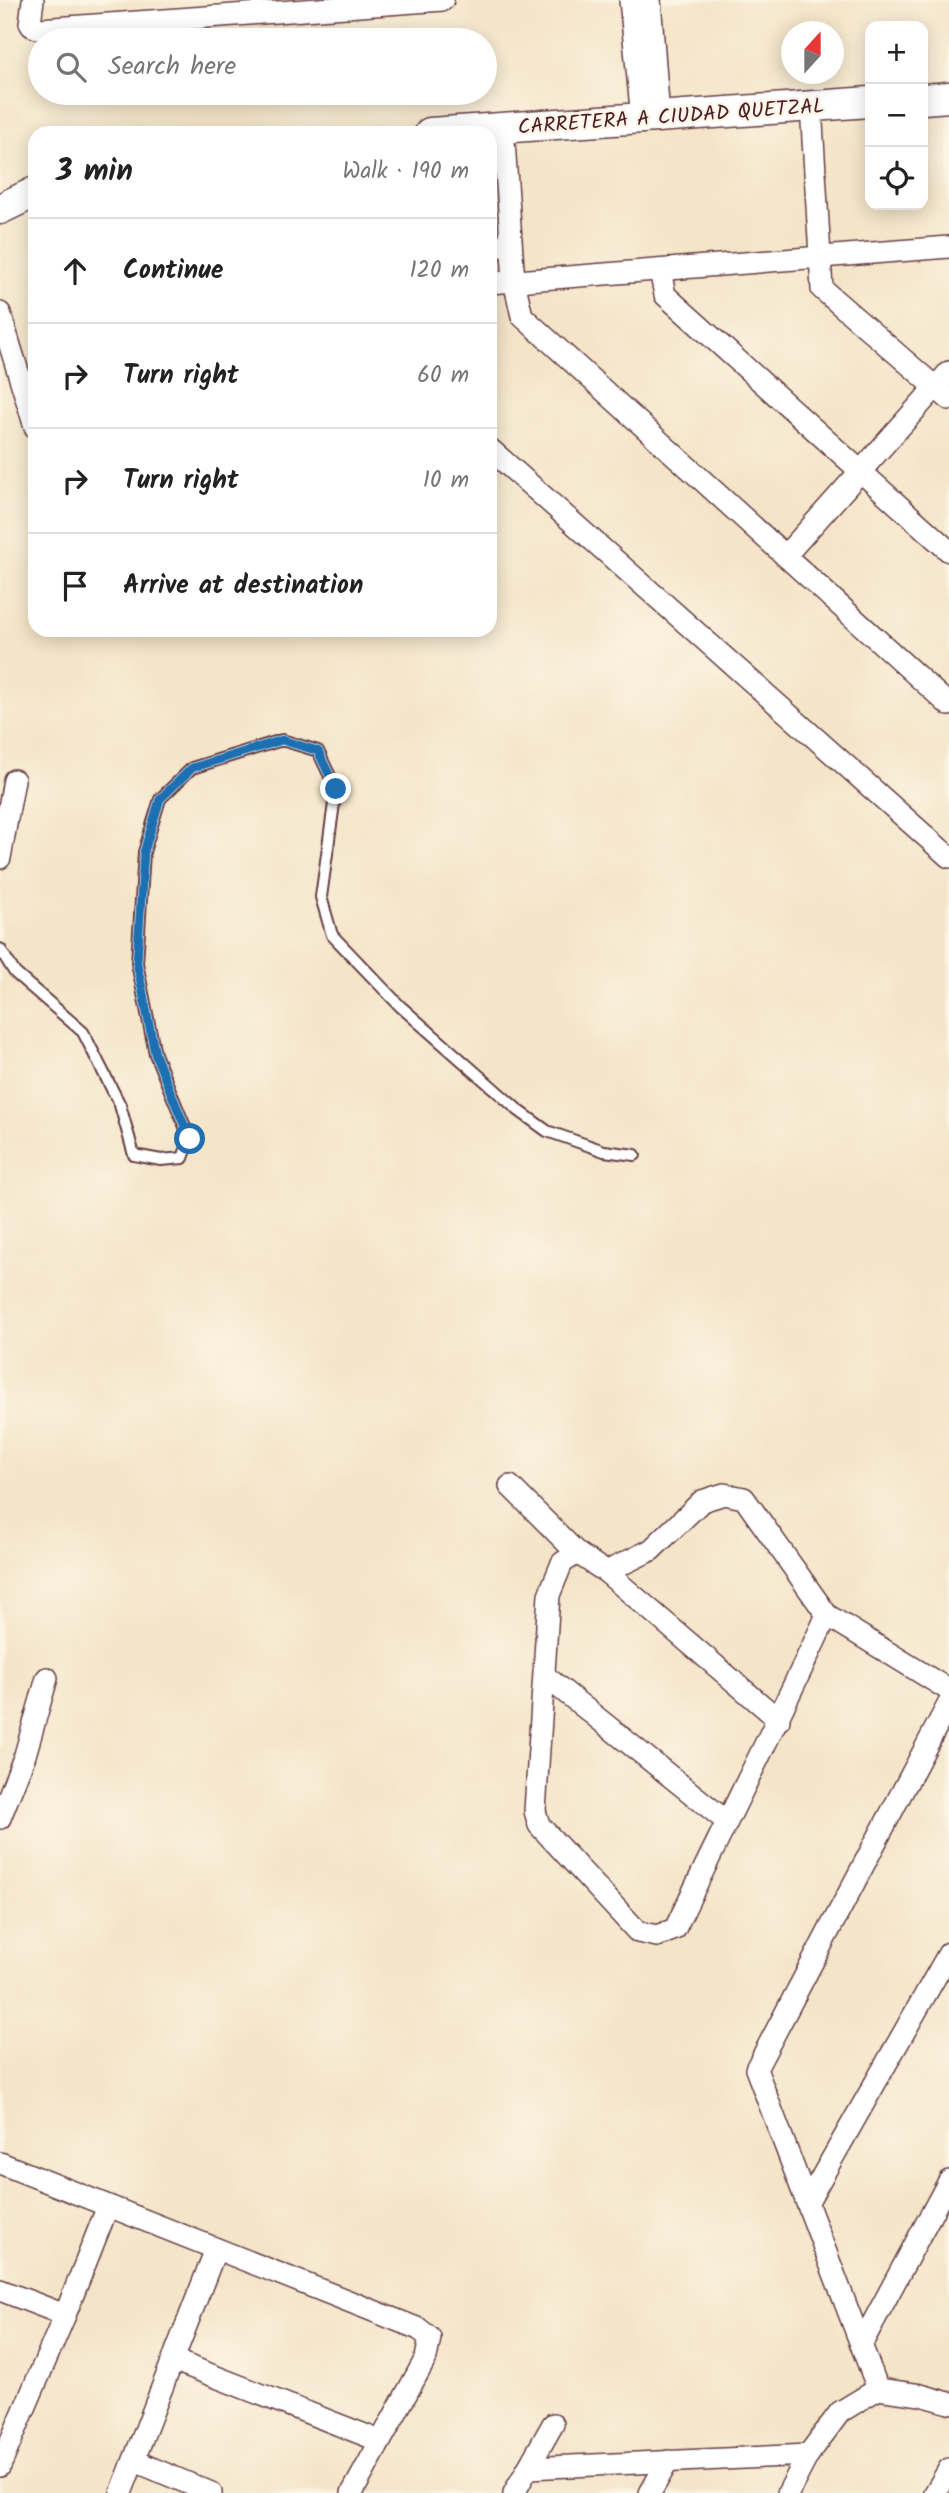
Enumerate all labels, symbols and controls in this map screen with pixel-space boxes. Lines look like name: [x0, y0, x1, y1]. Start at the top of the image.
north arrow: [781, 21, 844, 84]
map controls: [865, 21, 928, 210]
button: +: [865, 21, 928, 84]
search box: [28, 28, 497, 105]
text: Search here: [108, 46, 236, 88]
icon: search: [52, 48, 90, 86]
button: −: [865, 84, 928, 147]
street label: CARRETERA A CIUDAD QUETZAL: [517, 90, 825, 145]
button: locate: [865, 147, 928, 210]
text: 3 min: [56, 148, 133, 196]
text: Walk · 190 m: [342, 154, 469, 190]
text: Continue: [123, 250, 224, 292]
icon: ahead: [56, 252, 94, 290]
text: 120 m: [409, 253, 469, 289]
text: Turn right: [123, 355, 239, 397]
icon: right: [56, 357, 94, 395]
text: 60 m: [417, 358, 469, 394]
text: Turn right: [123, 460, 239, 502]
icon: right: [56, 462, 94, 500]
text: 10 m: [423, 463, 469, 499]
text: Arrive at destination: [123, 565, 363, 607]
icon: arrive: [56, 567, 94, 605]
route end: [320, 773, 351, 804]
route start: [174, 1123, 205, 1154]

